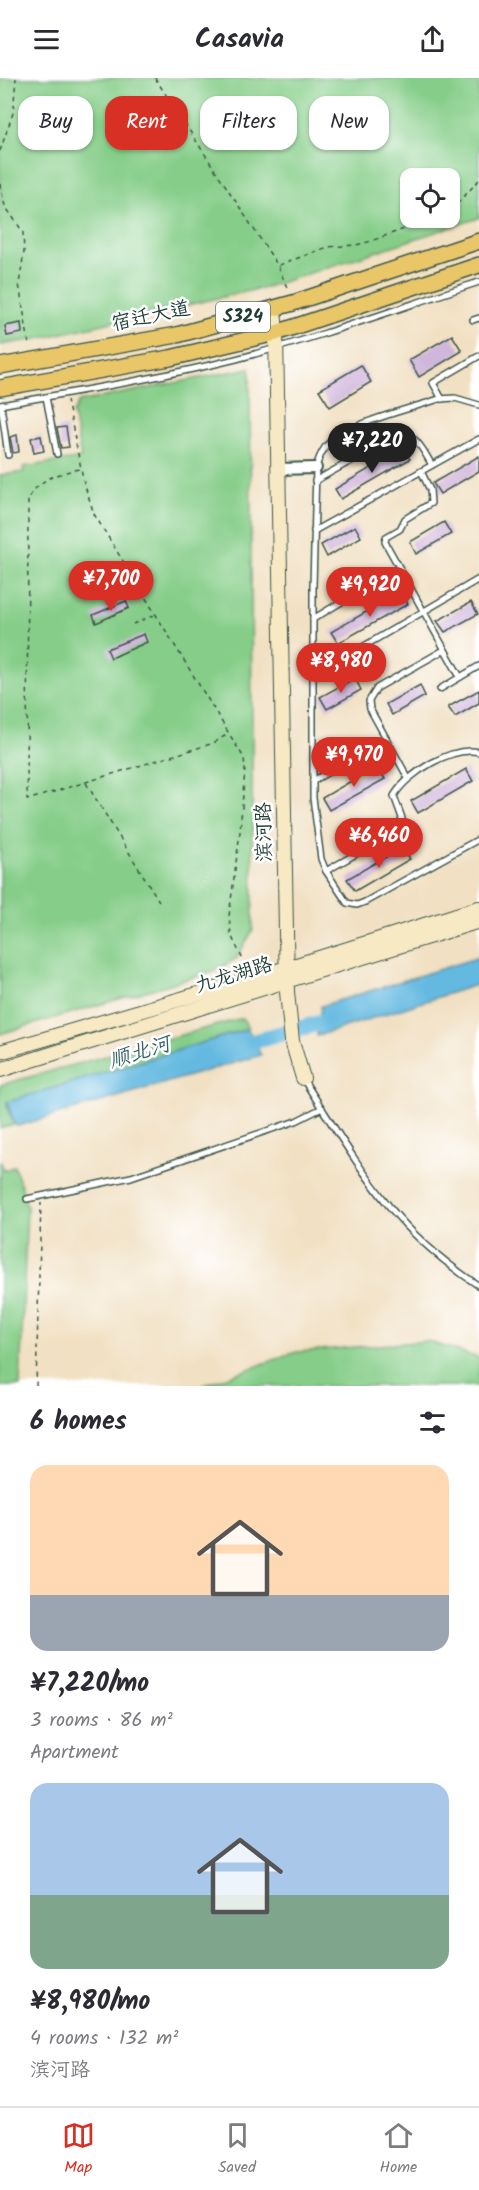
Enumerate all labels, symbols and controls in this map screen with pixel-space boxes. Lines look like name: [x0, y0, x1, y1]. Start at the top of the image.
text: Casavia: [195, 18, 284, 61]
icon: menu: [30, 23, 63, 56]
icon: share: [416, 23, 449, 56]
chip: Buy: [18, 96, 93, 150]
chip: Rent: [105, 96, 188, 150]
chip: Filters: [200, 96, 297, 150]
chip: New: [309, 96, 389, 150]
map controls: [400, 168, 460, 228]
button: locate: [400, 168, 460, 228]
street label: 宿迁大道: [109, 293, 193, 341]
road number: S324: [216, 302, 270, 332]
pin: ¥7,220: [323, 423, 421, 474]
text: ¥7,220: [342, 426, 402, 458]
pin: ¥7,700: [62, 561, 160, 612]
text: ¥7,700: [83, 564, 139, 596]
pin: ¥9,920: [321, 567, 419, 618]
text: ¥9,920: [340, 570, 400, 602]
pin: ¥8,980: [292, 643, 390, 694]
text: ¥8,980: [310, 646, 372, 678]
pin: ¥9,970: [305, 737, 403, 788]
text: ¥9,970: [325, 740, 383, 772]
street label: 滨河路: [248, 801, 282, 862]
pin: ¥6,460: [330, 818, 428, 869]
text: ¥6,460: [349, 821, 409, 853]
street label: 九龙湖路: [191, 949, 278, 1003]
water label: 顺北河: [105, 1027, 178, 1078]
text: 6 homes: [30, 1401, 127, 1443]
icon: filters: [416, 1406, 449, 1439]
icon: home: [186, 1504, 294, 1612]
text: ¥7,220/mo: [30, 1663, 149, 1705]
text: 3 rooms · 86 m²: [30, 1705, 173, 1737]
text: Apartment: [30, 1737, 119, 1769]
icon: home: [186, 1822, 294, 1930]
text: ¥8,980/mo: [30, 1981, 150, 2023]
text: 4 rooms · 132 m²: [30, 2023, 178, 2055]
text: 滨河路: [30, 2055, 90, 2087]
tab: Map: [62, 2119, 95, 2180]
tab: Saved: [218, 2119, 256, 2180]
tab: Home: [379, 2119, 417, 2180]

